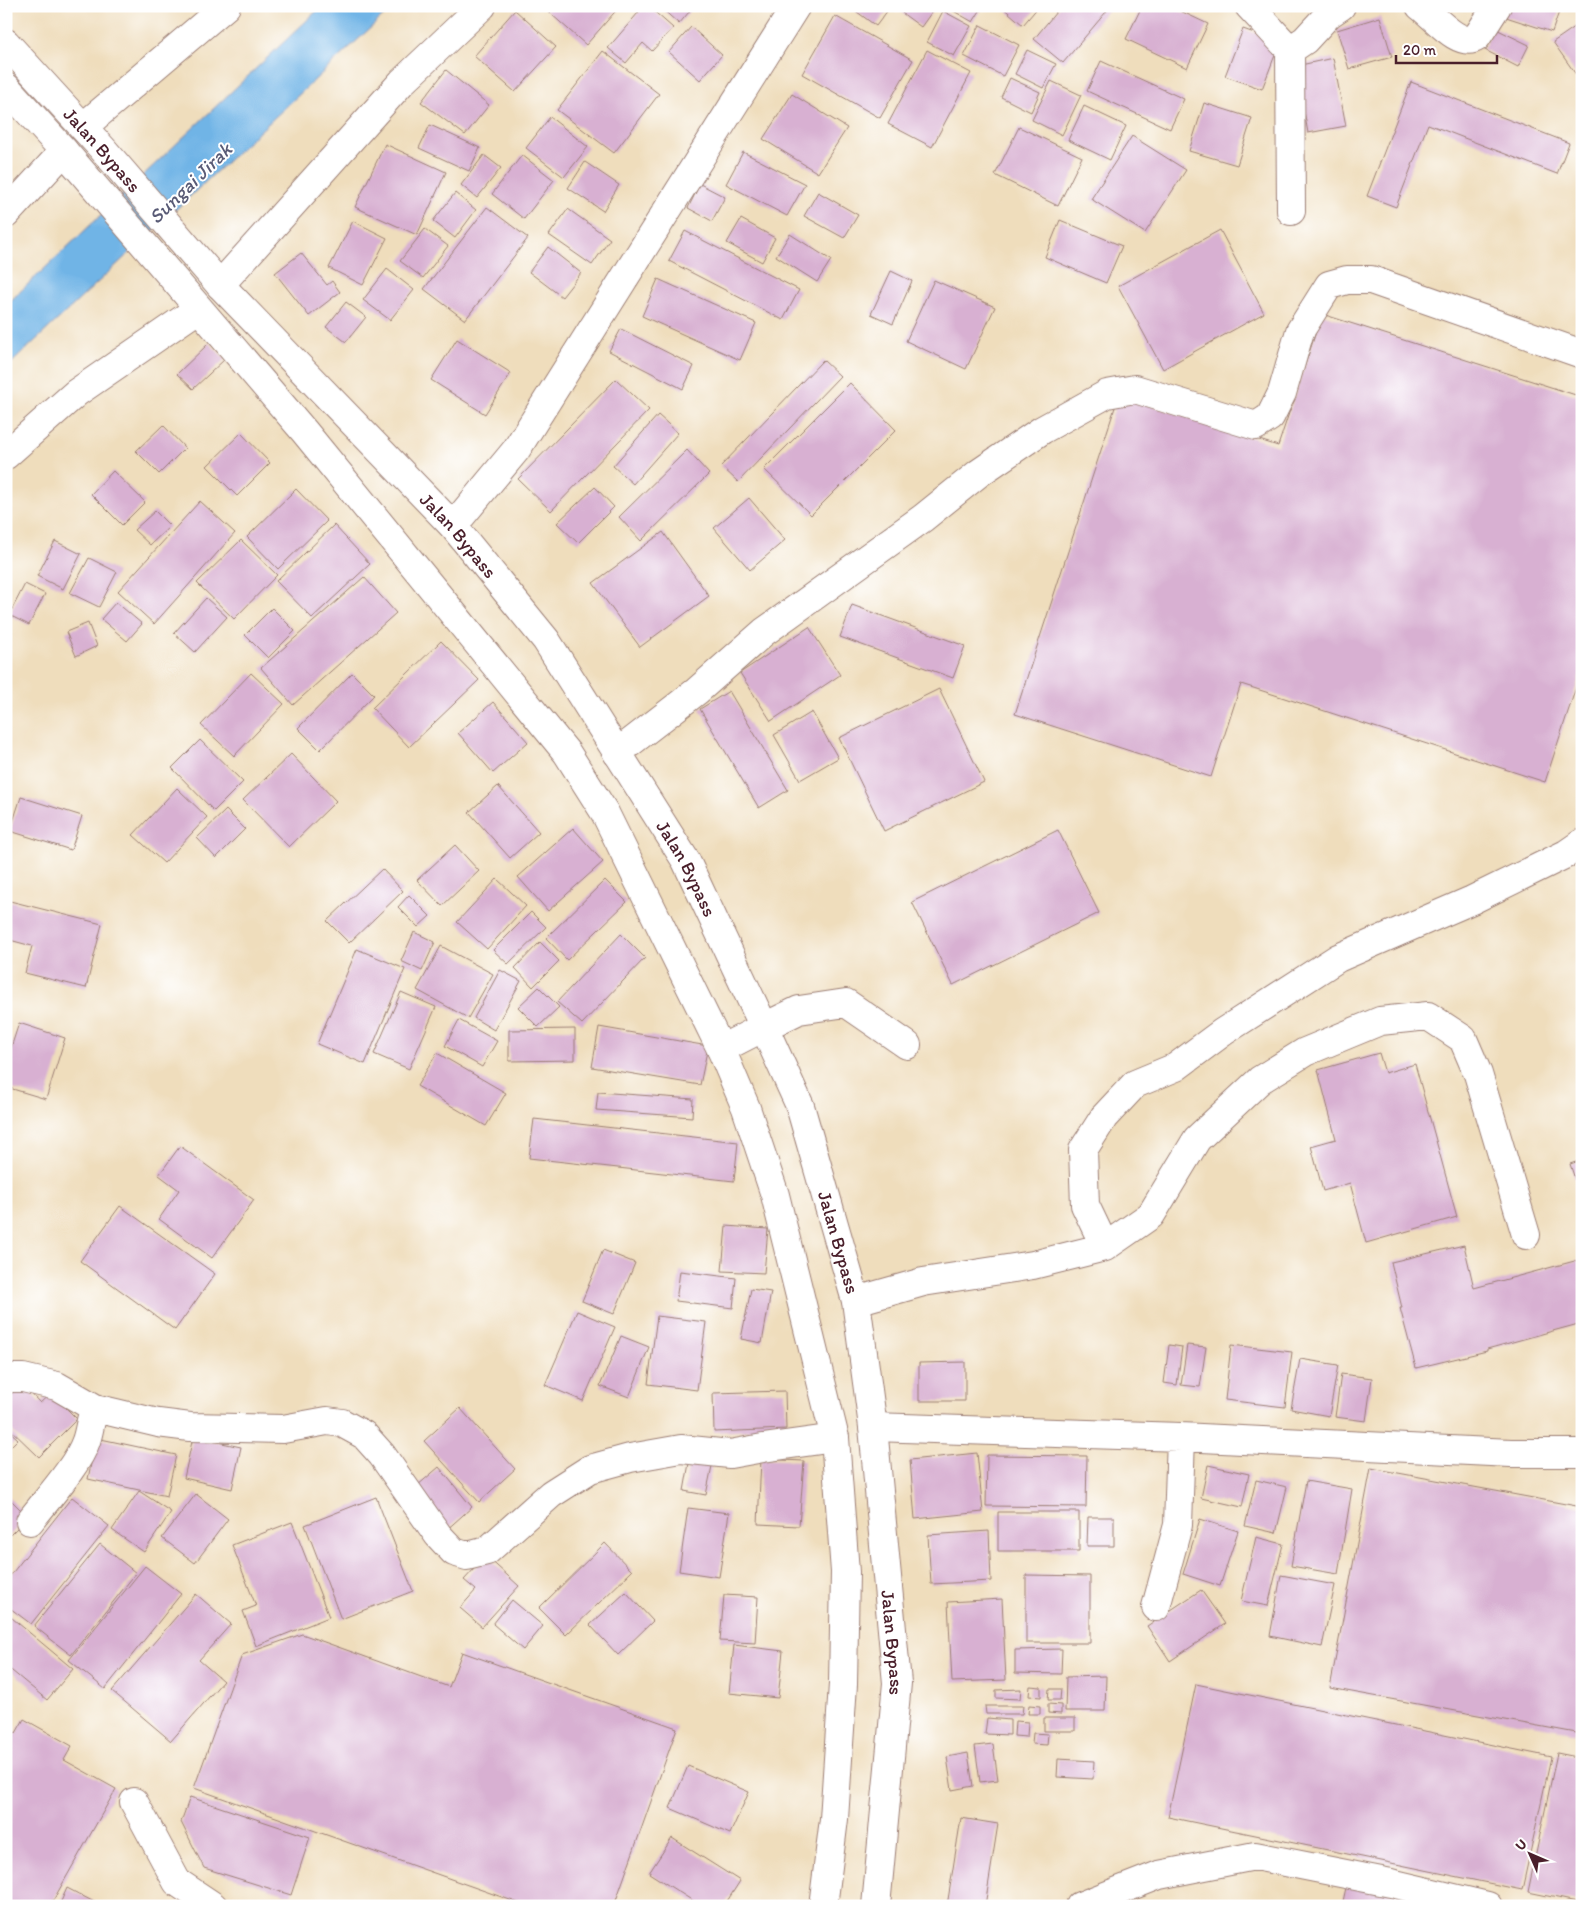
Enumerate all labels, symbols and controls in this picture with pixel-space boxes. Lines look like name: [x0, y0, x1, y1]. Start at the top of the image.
scale bar: [1396, 32, 1497, 64]
text: 20 m: [1403, 41, 1437, 59]
street label: Jalan Bypass: [59, 103, 146, 197]
water label: Sungai Jirak: [143, 136, 238, 229]
street label: Jalan Bypass: [415, 488, 502, 583]
street label: Jalan Bypass: [651, 816, 721, 920]
street label: Jalan Bypass: [813, 1188, 864, 1296]
street label: Jalan Bypass: [876, 1589, 908, 1697]
north arrow: [1506, 1830, 1556, 1880]
text: U: [1512, 1836, 1530, 1854]

